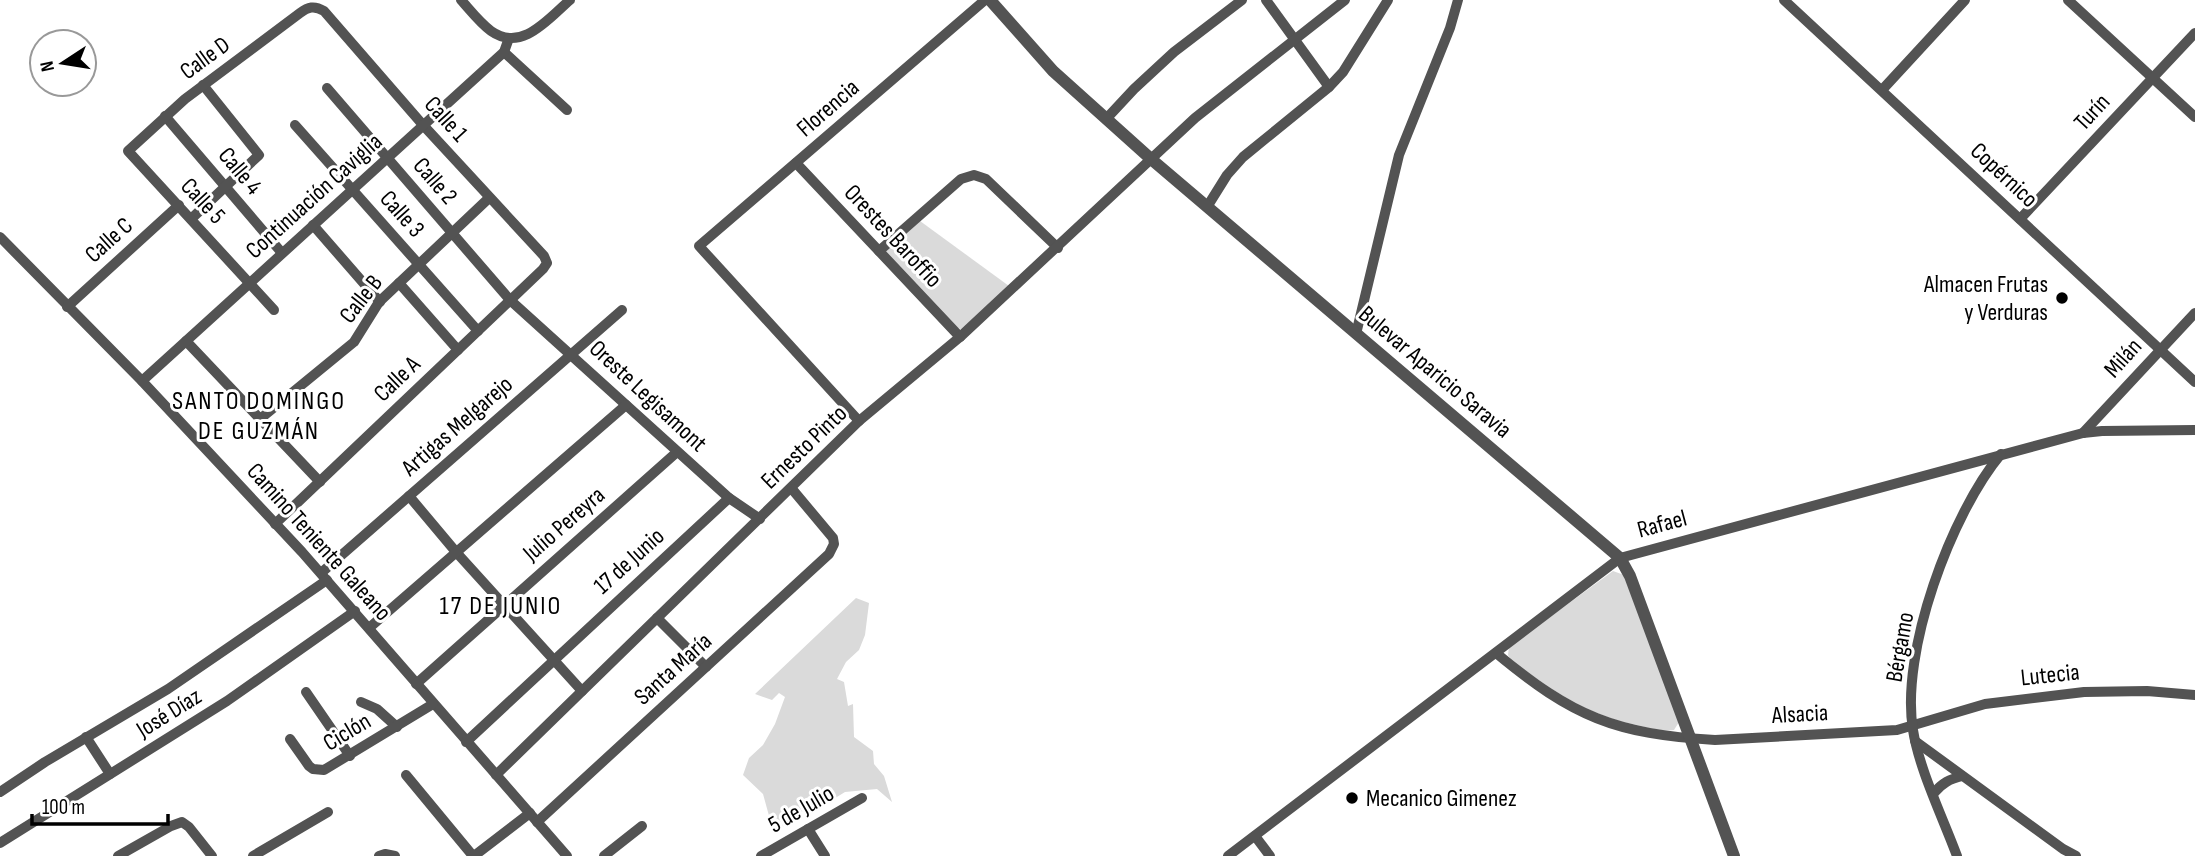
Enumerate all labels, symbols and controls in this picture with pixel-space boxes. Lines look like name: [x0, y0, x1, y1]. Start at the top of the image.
north arrow: [28, 28, 98, 98]
street label: Calle D: [174, 30, 236, 86]
text: N: [36, 59, 60, 74]
street label: Florencia: [791, 73, 865, 143]
street label: Turín: [2068, 88, 2116, 136]
street label: Calle 1: [418, 90, 474, 148]
street label: Continuación Caviglia: [240, 127, 388, 265]
street label: Copérnico: [1964, 136, 2044, 214]
street label: Calle 4: [212, 141, 268, 201]
street label: Calle 2: [407, 152, 463, 210]
street label: Calle 5: [174, 172, 232, 230]
street label: Orestes Baroffio: [838, 178, 948, 294]
street label: Calle 3: [374, 185, 430, 243]
street label: Calle C: [79, 211, 139, 269]
street label: Calle B: [333, 269, 389, 329]
place label: Almacen Frutas y Verduras: [1923, 270, 2048, 327]
marker: Almacen Frutas y Verduras: [2054, 290, 2070, 306]
street label: Bulevar Aparicio Saravia: [1353, 300, 1517, 444]
street label: Milán: [2098, 332, 2148, 384]
street label: Oreste Legisamont: [583, 334, 713, 458]
street label: Calle A: [368, 350, 427, 408]
street label: Artigas Melgarejo: [395, 370, 519, 483]
district label: SANTO DOMINGO DE GUZMÁN: [172, 386, 346, 447]
street label: Ernesto Pinto: [755, 399, 853, 495]
street label: Camino Teniente Galeano: [241, 457, 397, 627]
street label: Julio Pereyra: [516, 481, 611, 568]
street label: Rafael: [1634, 504, 1690, 544]
street label: 17 de Junio: [588, 522, 670, 600]
district label: 17 DE JUNIO: [440, 591, 562, 622]
street label: Bérgamo: [1880, 610, 1920, 684]
street label: Santa María: [628, 627, 718, 711]
street label: Lutecia: [2019, 657, 2081, 693]
street label: José Díaz: [130, 682, 207, 745]
street label: Alsacia: [1770, 698, 1829, 730]
street label: Ciclón: [318, 707, 376, 757]
street label: 5 de Julio: [763, 779, 839, 839]
scale bar: [32, 782, 168, 826]
place label: Mecanico Gimenez: [1366, 784, 1517, 813]
marker: Mecanico Gimenez: [1344, 790, 1360, 806]
text: 100 m: [42, 795, 85, 820]

